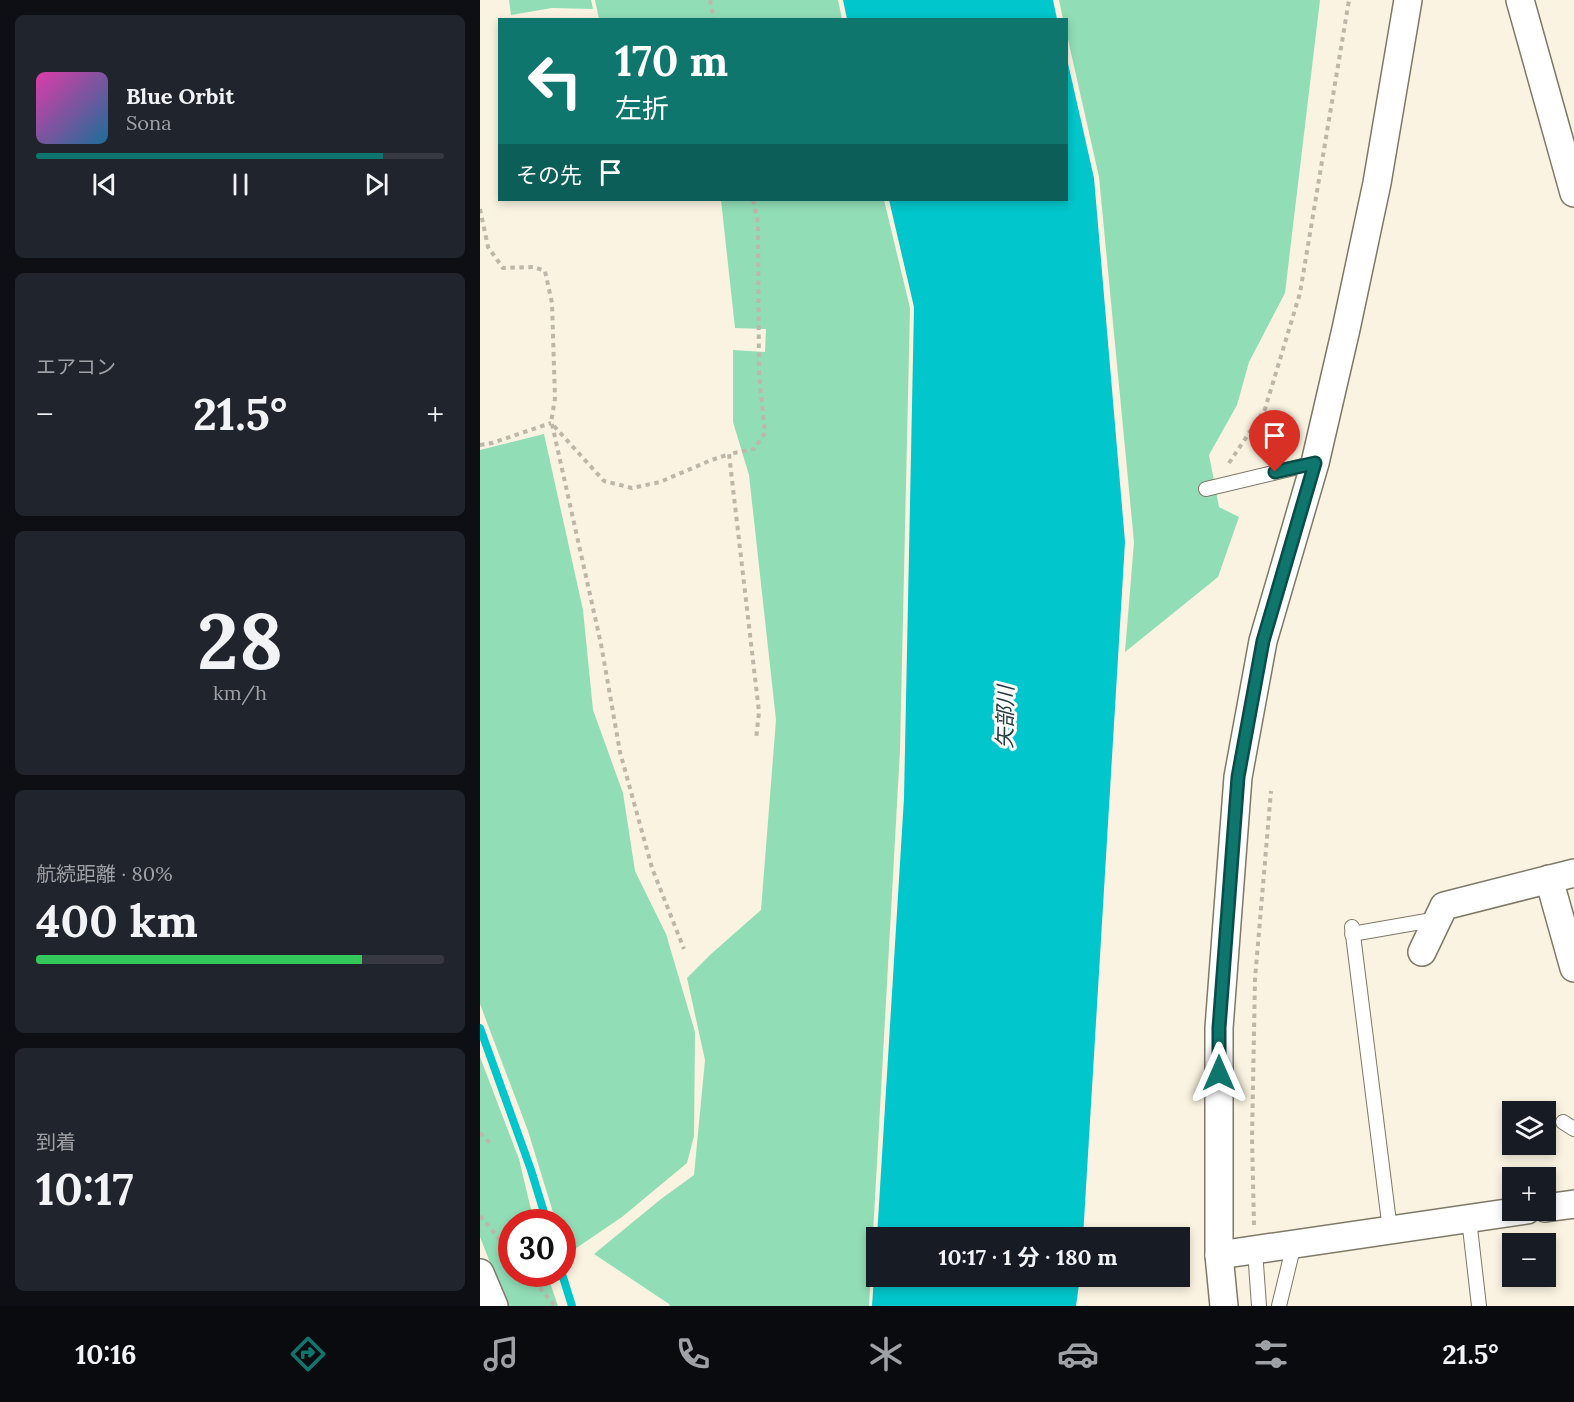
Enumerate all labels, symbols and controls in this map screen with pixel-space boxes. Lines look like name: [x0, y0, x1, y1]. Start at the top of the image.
text: 170 m: [615, 34, 728, 88]
icon: left: [516, 42, 594, 120]
text: Blue Orbit: [126, 82, 234, 110]
text: 左折: [615, 91, 669, 125]
text: Sona: [126, 110, 172, 135]
icon: arrive: [594, 156, 627, 189]
text: その先: [516, 161, 582, 189]
icon: previous: [88, 168, 121, 201]
icon: pause: [224, 168, 257, 201]
icon: next: [360, 168, 393, 201]
text: エアコン: [36, 354, 116, 379]
text: 21.5°: [193, 385, 287, 442]
text: −: [36, 393, 54, 435]
text: +: [426, 393, 444, 435]
pin: [1249, 410, 1300, 472]
icon: arrive: [1258, 419, 1291, 452]
text: 28: [197, 591, 283, 690]
text: km/h: [213, 680, 267, 705]
water label: 矢部川: [991, 683, 1019, 749]
text: 航続距離 · 80%: [36, 861, 173, 886]
text: 400 km: [36, 892, 198, 949]
position arrow: [1187, 1041, 1251, 1105]
map controls: [1502, 1101, 1556, 1287]
button: layers: [1502, 1101, 1556, 1155]
text: 到着: [36, 1129, 76, 1154]
text: 10:17: [36, 1160, 134, 1217]
button: +: [1502, 1167, 1556, 1221]
speed limit sign: 30: [498, 1209, 576, 1287]
button: −: [1502, 1233, 1556, 1287]
text: 10:17 · 1 分 · 180 m: [938, 1243, 1118, 1271]
icon: directions: [287, 1333, 329, 1375]
icon: music: [480, 1333, 522, 1375]
icon: phone: [672, 1333, 714, 1375]
icon: climate: [865, 1333, 907, 1375]
icon: car: [1057, 1333, 1099, 1375]
icon: filters: [1250, 1333, 1292, 1375]
text: 10:16: [75, 1337, 137, 1371]
text: 21.5°: [1442, 1337, 1499, 1371]

